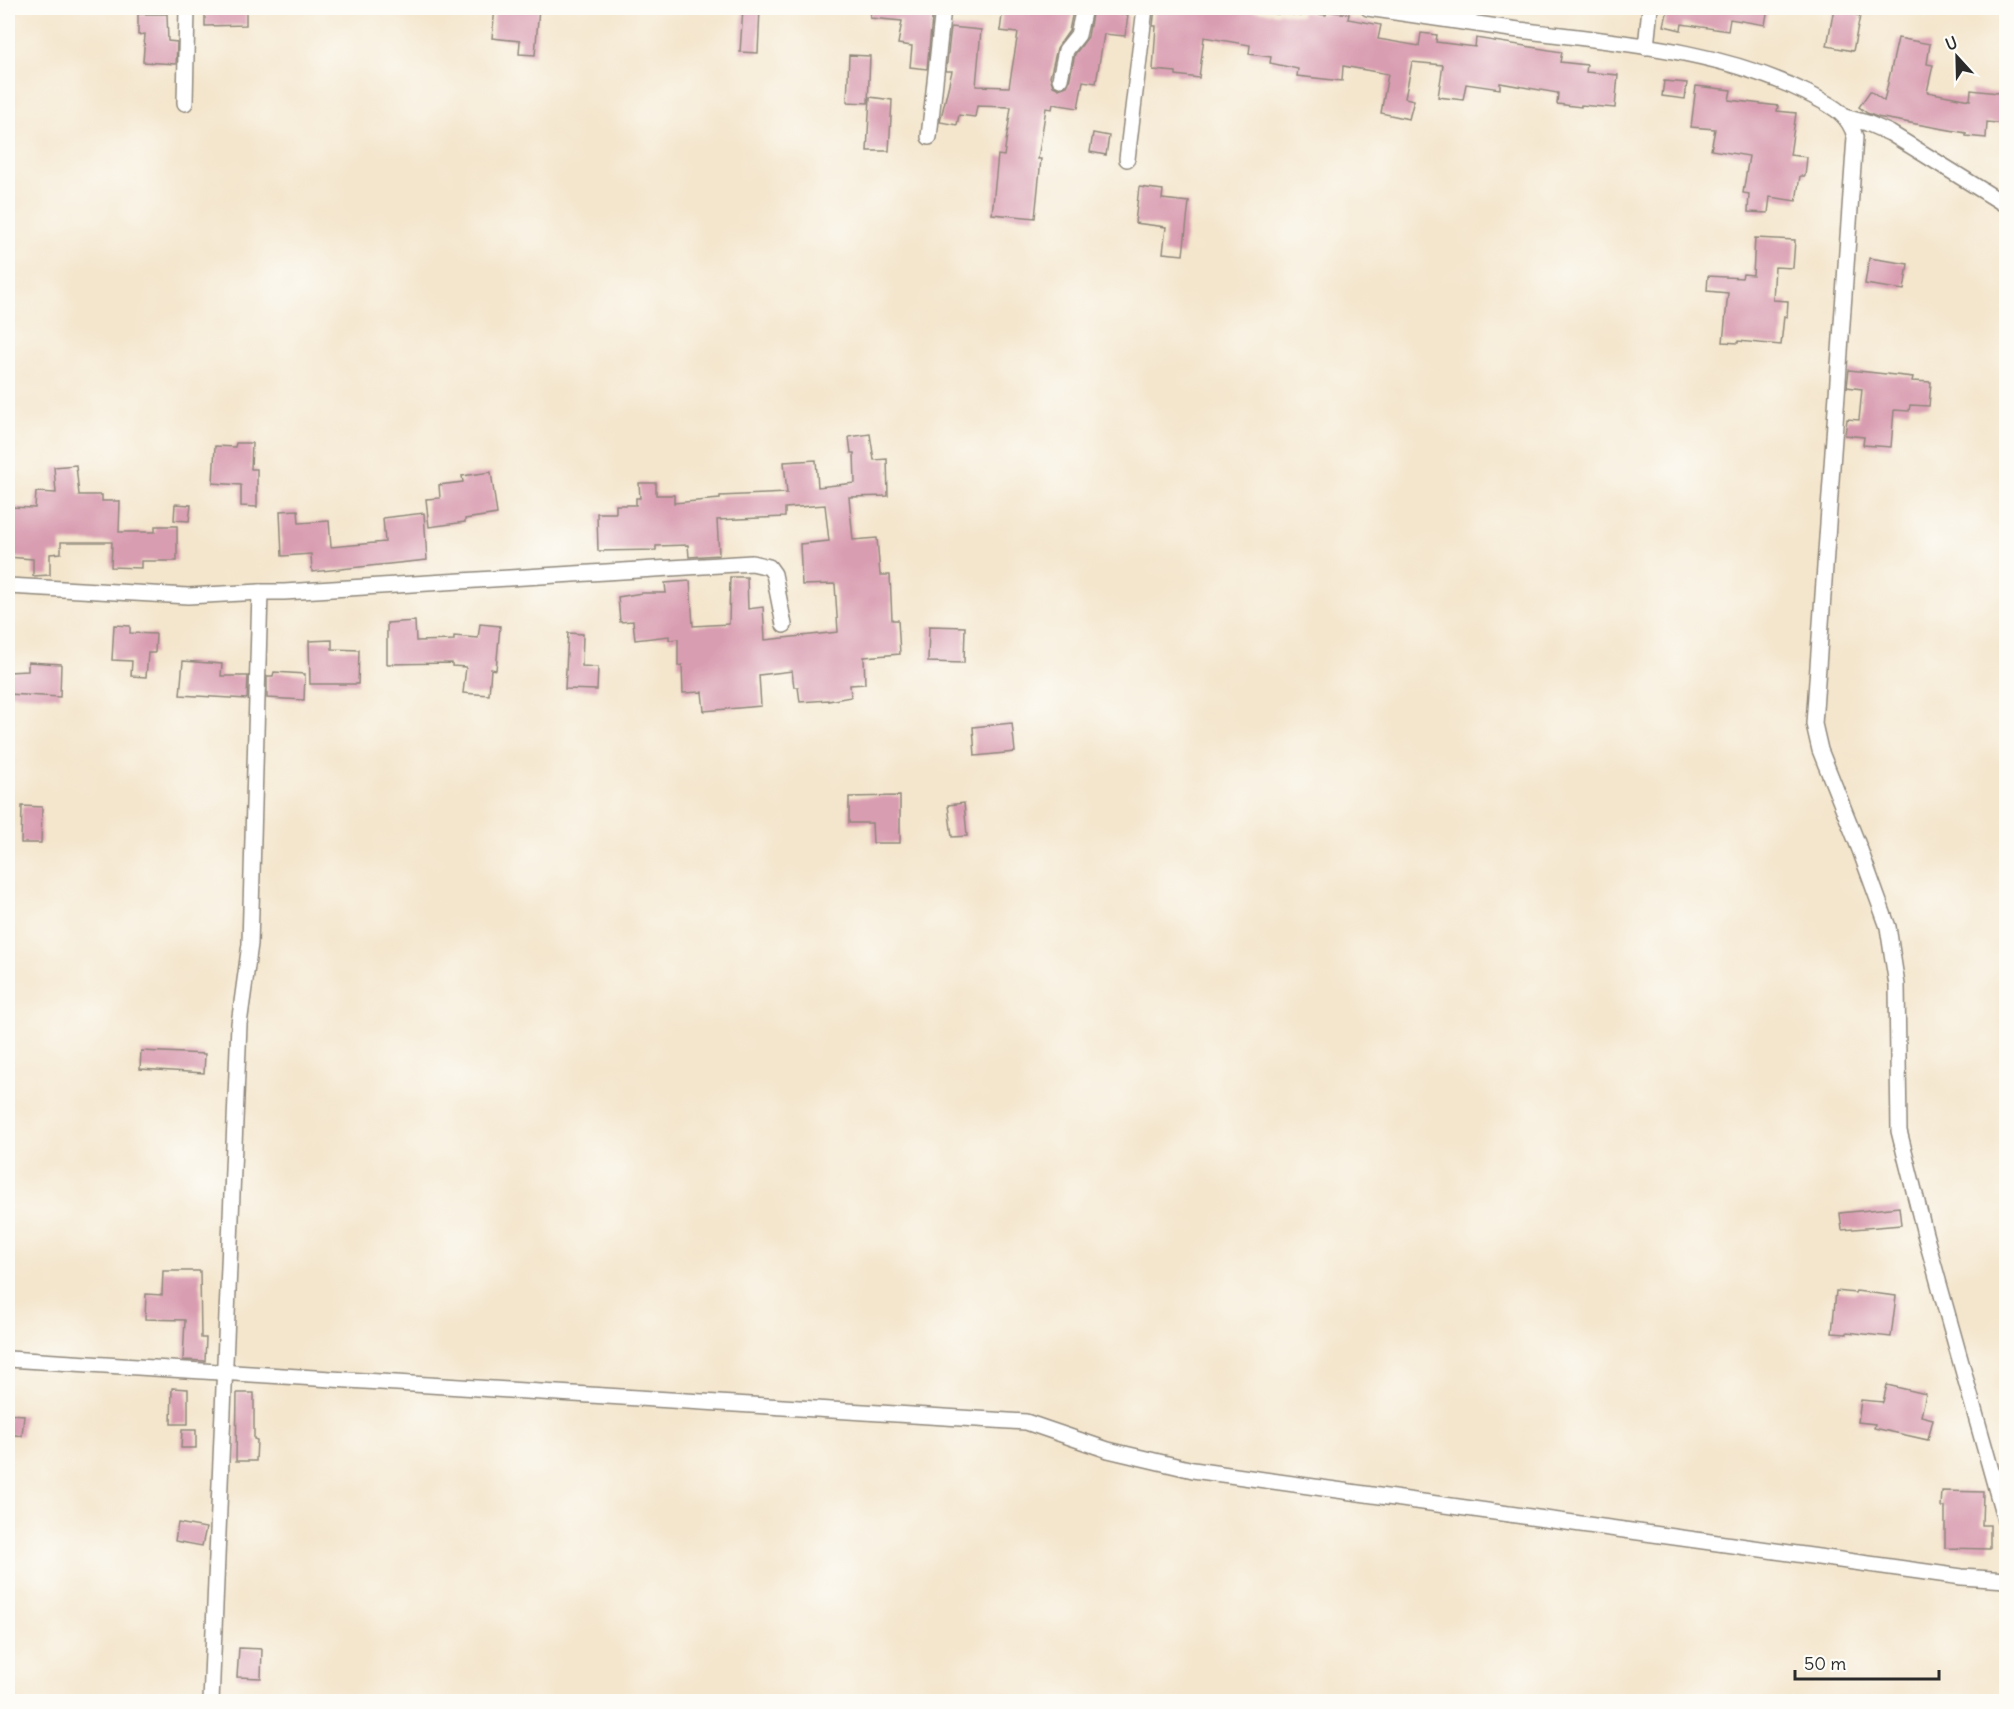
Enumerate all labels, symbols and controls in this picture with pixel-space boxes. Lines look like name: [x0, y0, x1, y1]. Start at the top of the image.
north arrow: [1927, 27, 1987, 87]
text: U: [1943, 32, 1960, 54]
scale bar: [1795, 1643, 1939, 1681]
text: 50 m: [1804, 1652, 1846, 1675]

